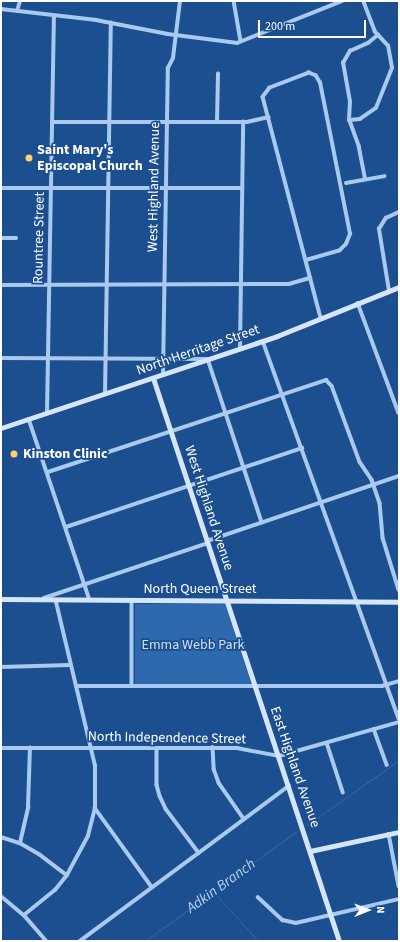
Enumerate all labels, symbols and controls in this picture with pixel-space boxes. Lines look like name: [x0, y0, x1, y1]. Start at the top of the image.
scale bar: [260, 12, 368, 38]
text: 200 m: [265, 18, 295, 35]
street label: West Highland Avenue: [144, 122, 164, 252]
place label: Saint Mary's Episcopal Church: [37, 142, 143, 174]
marker: Saint Mary's Episcopal Church: [24, 153, 34, 163]
street label: Rountree Street: [30, 192, 48, 284]
street label: North Herritage Street: [134, 321, 262, 379]
street label: West Highland Avenue: [181, 443, 237, 573]
place label: Kinston Clinic: [23, 446, 108, 462]
marker: Kinston Clinic: [8, 448, 20, 460]
street label: North Queen Street: [144, 581, 256, 597]
park label: Emma Webb Park: [142, 637, 244, 653]
street label: East Highland Avenue: [266, 704, 324, 830]
street label: North Independence Street: [88, 728, 246, 748]
water label: Adkin Branch: [183, 855, 259, 917]
north arrow: [348, 890, 388, 930]
text: N: [373, 906, 388, 914]

